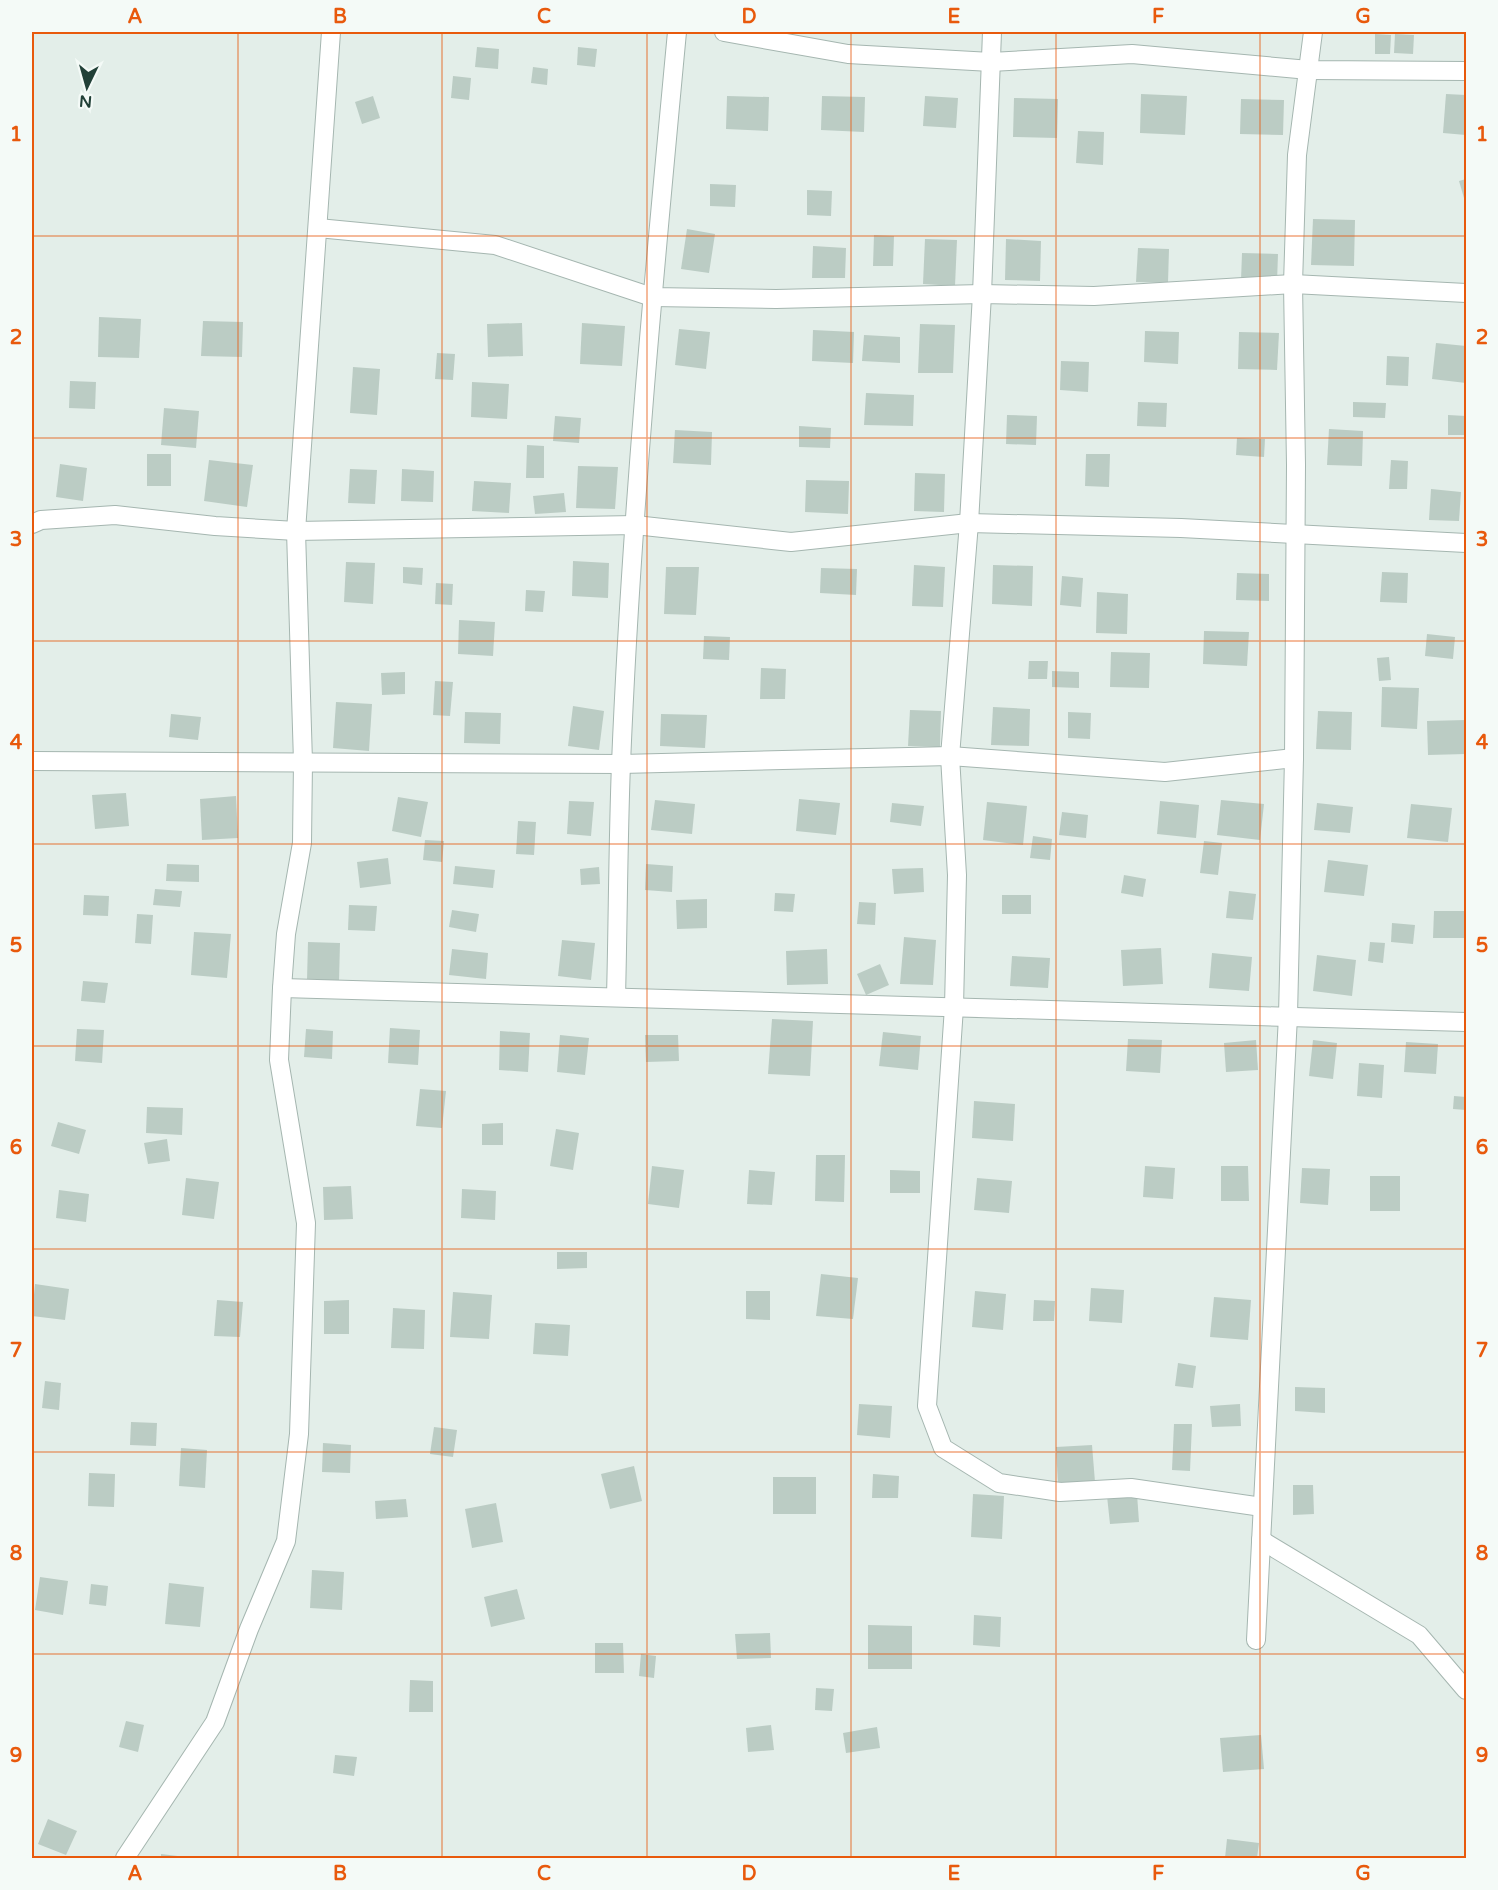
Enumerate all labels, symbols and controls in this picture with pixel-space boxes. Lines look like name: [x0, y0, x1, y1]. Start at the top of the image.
text: A: [128, 5, 143, 29]
text: B: [333, 5, 347, 29]
text: C: [537, 5, 551, 29]
text: D: [741, 5, 757, 29]
text: E: [948, 5, 961, 29]
text: F: [1152, 5, 1164, 29]
text: G: [1355, 5, 1371, 29]
north arrow: [57, 57, 117, 117]
text: N: [79, 90, 93, 111]
text: 1: [10, 123, 22, 147]
text: 1: [1476, 123, 1488, 147]
text: 2: [10, 326, 22, 350]
text: 2: [1476, 326, 1488, 350]
text: 3: [10, 528, 22, 552]
text: 3: [1476, 528, 1488, 552]
text: 4: [10, 731, 23, 755]
text: 4: [1476, 731, 1489, 755]
text: 5: [10, 934, 22, 958]
text: 5: [1476, 934, 1488, 958]
text: 6: [10, 1136, 22, 1160]
text: 6: [1476, 1136, 1488, 1160]
text: 7: [10, 1339, 22, 1363]
text: 7: [1476, 1339, 1488, 1363]
text: 8: [10, 1542, 22, 1566]
text: 8: [1476, 1542, 1488, 1566]
text: 9: [10, 1744, 22, 1768]
text: 9: [1476, 1744, 1488, 1768]
text: A: [128, 1862, 143, 1886]
text: B: [333, 1862, 347, 1886]
text: C: [537, 1862, 551, 1886]
text: D: [741, 1862, 757, 1886]
text: E: [948, 1862, 961, 1886]
text: F: [1152, 1862, 1164, 1886]
text: G: [1355, 1862, 1371, 1886]

